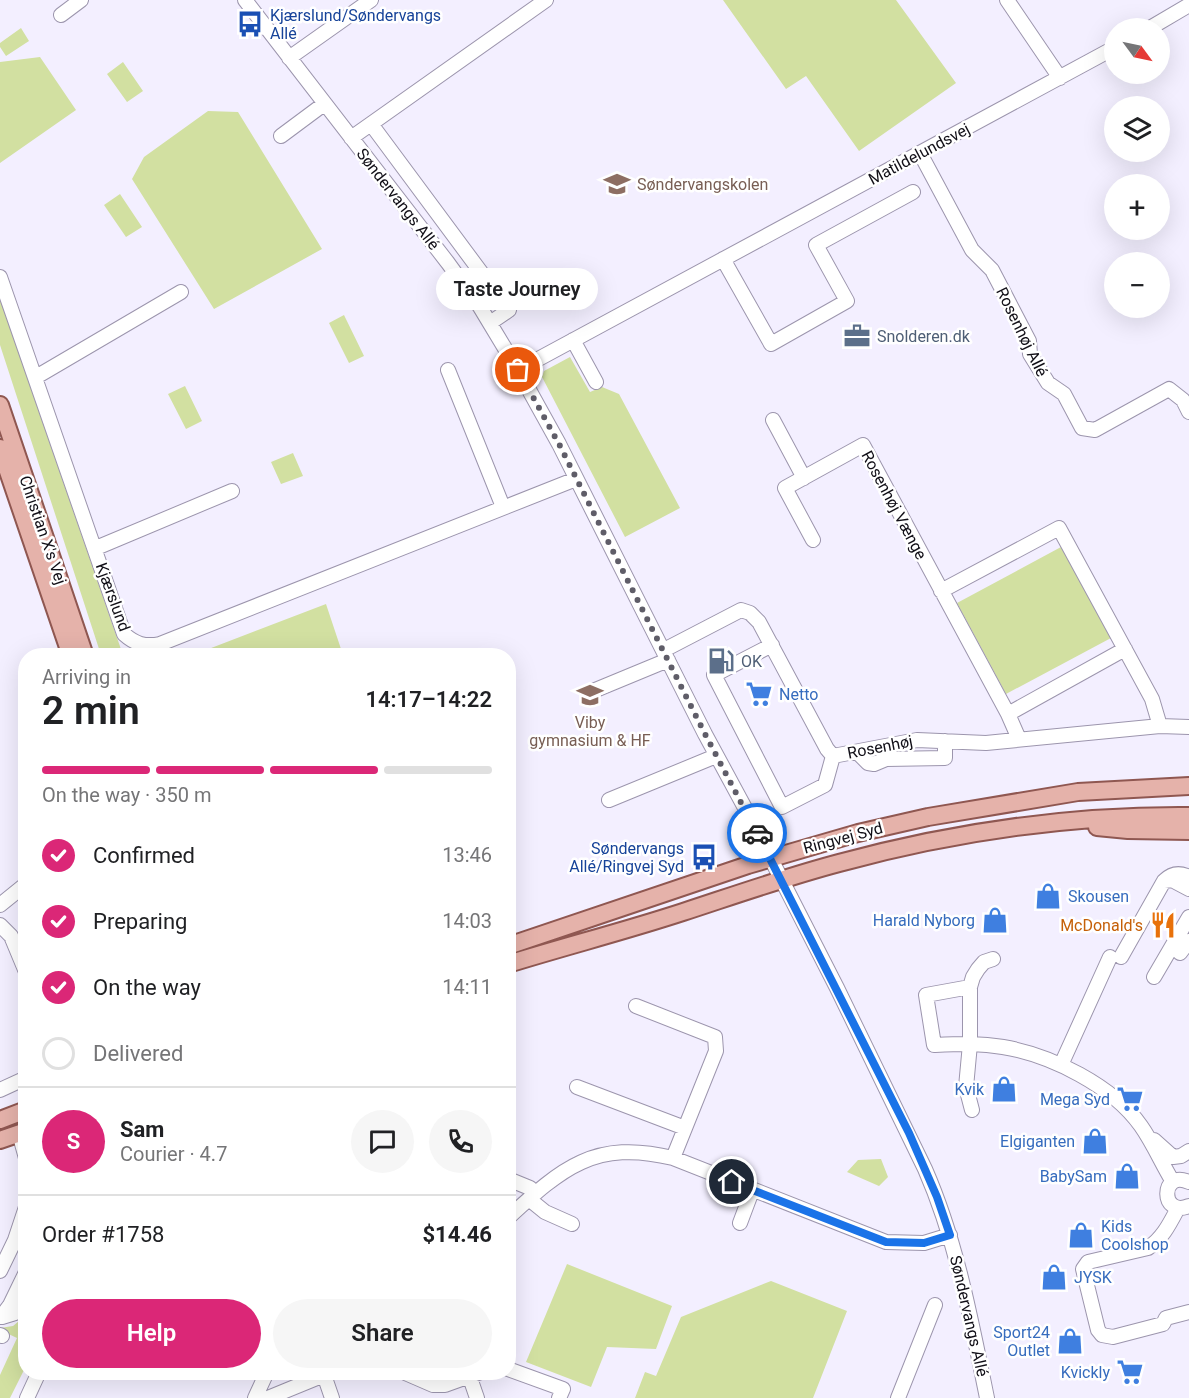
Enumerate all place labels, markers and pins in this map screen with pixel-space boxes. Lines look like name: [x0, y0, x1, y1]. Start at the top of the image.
place label: Kjærslund/Søndervangs Allé: [270, 6, 441, 43]
bus stop icon: Kjærslund/Søndervangs Allé: [235, 9, 265, 39]
school or university icon: Søndervangskolen: [602, 169, 632, 199]
place label: Søndervangskolen: [637, 175, 768, 194]
callout: Taste Journey: [437, 268, 599, 310]
office icon: Snolderen.dk: [842, 321, 872, 351]
place label: Snolderen.dk: [877, 327, 971, 346]
pin: [492, 344, 543, 395]
fuel station icon: OK: [706, 646, 736, 676]
place label: OK: [741, 652, 763, 671]
supermarket icon: Netto: [744, 679, 774, 709]
school or university icon: Viby gymnasium & HF: [575, 680, 605, 710]
place label: Netto: [779, 685, 818, 704]
place label: Viby gymnasium & HF: [529, 713, 651, 750]
place label: Søndervangs Allé/Ringvej Syd: [569, 839, 684, 876]
bus stop icon: Søndervangs Allé/Ringvej Syd: [689, 842, 719, 872]
shop icon: Skousen: [1033, 881, 1063, 911]
place label: Skousen: [1068, 887, 1129, 906]
shop icon: Harald Nyborg: [980, 905, 1010, 935]
restaurant icon: McDonald's: [1148, 910, 1178, 940]
place label: Harald Nyborg: [873, 911, 975, 930]
place label: McDonald's: [1060, 916, 1143, 935]
shop icon: Kvik: [989, 1074, 1019, 1104]
place label: Kvik: [955, 1080, 985, 1099]
supermarket icon: Mega Syd: [1115, 1084, 1145, 1114]
place label: Mega Syd: [1040, 1090, 1110, 1109]
shop icon: Elgiganten: [1080, 1126, 1110, 1156]
place label: Elgiganten: [1000, 1132, 1075, 1151]
pin: [706, 1156, 757, 1207]
shop icon: BabySam: [1112, 1161, 1142, 1191]
place label: BabySam: [1040, 1167, 1107, 1186]
place label: Kids Coolshop: [1101, 1217, 1169, 1254]
shop icon: Kids Coolshop: [1066, 1220, 1096, 1250]
shop icon: JYSK: [1039, 1262, 1069, 1292]
place label: JYSK: [1074, 1268, 1113, 1287]
place label: Sport24 Outlet: [993, 1323, 1050, 1360]
shop icon: Sport24 Outlet: [1055, 1326, 1085, 1356]
supermarket icon: Kvickly: [1115, 1357, 1145, 1387]
place label: Kvickly: [1061, 1363, 1110, 1382]

